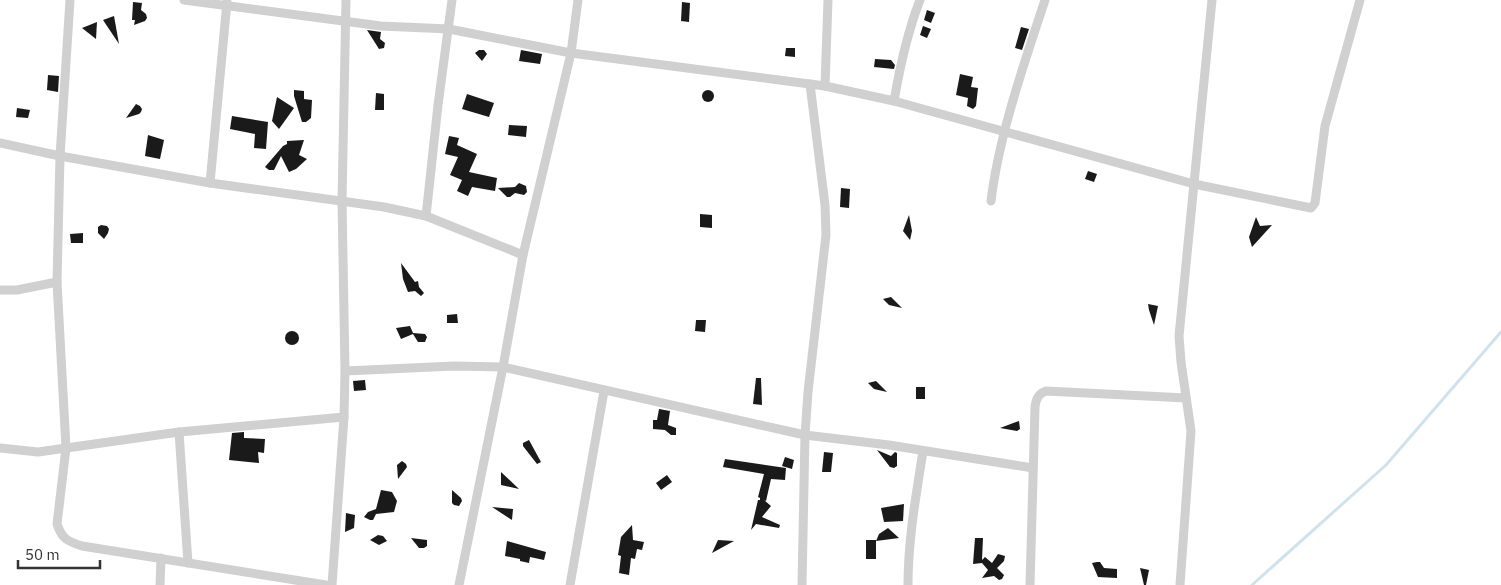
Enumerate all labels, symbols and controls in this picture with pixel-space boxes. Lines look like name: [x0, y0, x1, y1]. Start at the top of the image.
scale bar: [18, 538, 100, 570]
text: 50 m: [25, 545, 60, 564]

